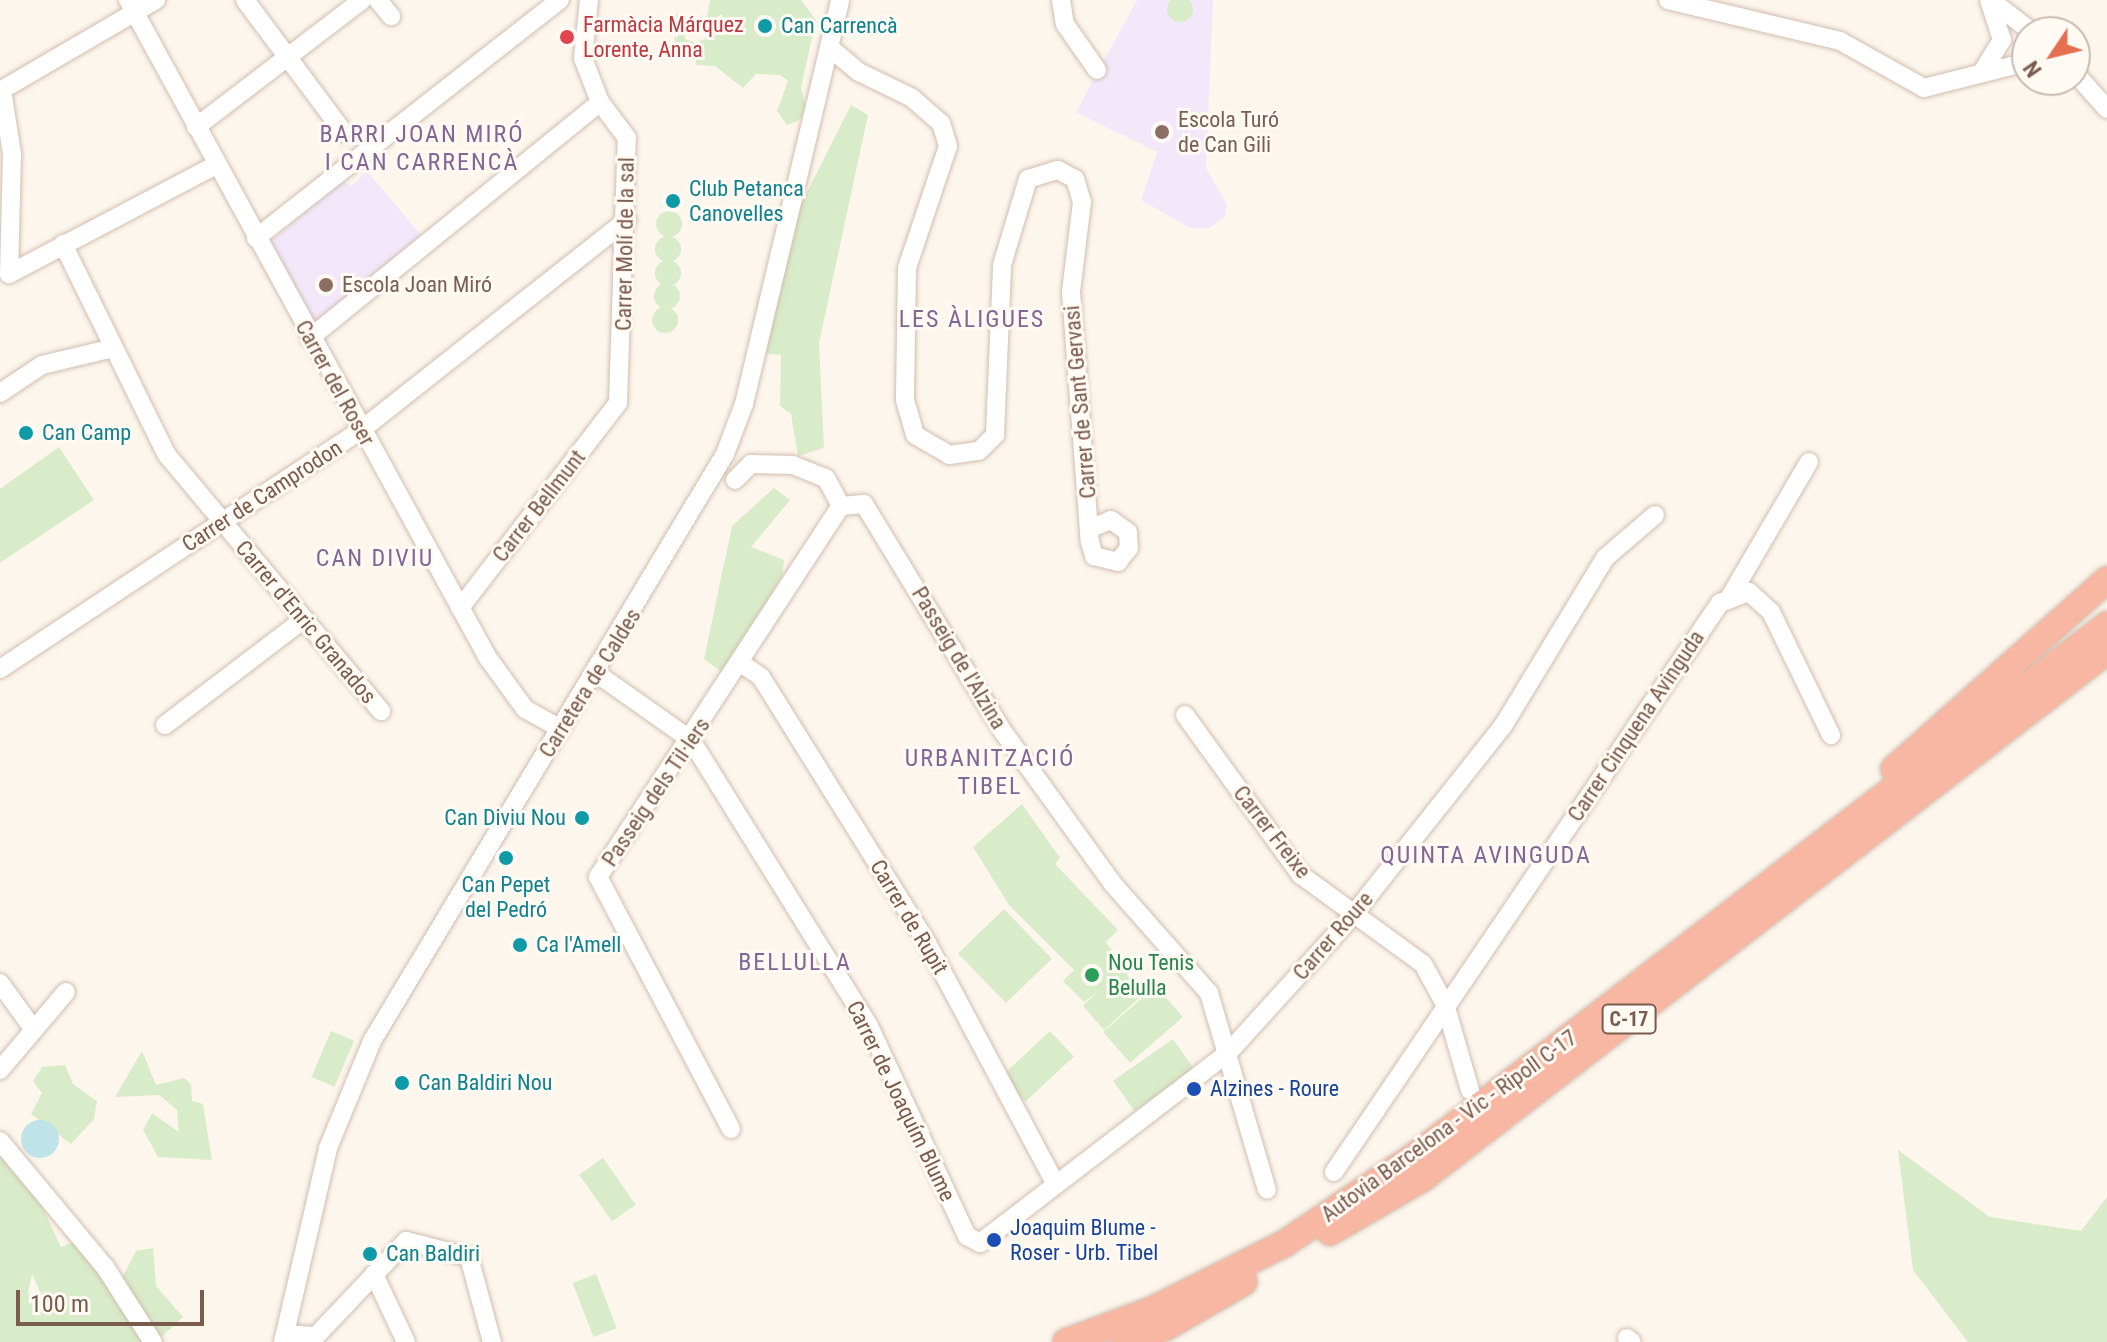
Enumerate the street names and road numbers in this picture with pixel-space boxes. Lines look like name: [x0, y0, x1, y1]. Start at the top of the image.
street label: Carrer Molí de la sal: [610, 157, 640, 331]
street label: Carrer de Sant Gervasi: [1058, 304, 1102, 500]
street label: Carrer del Roser: [290, 316, 380, 450]
street label: Carrer de Camprodon: [177, 435, 347, 557]
street label: Carrer Bellmunt: [487, 445, 591, 567]
street label: Carrer d'Enric Granados: [230, 535, 382, 709]
street label: Passeig de l'Alzina: [906, 582, 1012, 734]
street label: Carretera de Caldes: [534, 604, 646, 762]
street label: Carrer Cinquena Avinguda: [1562, 625, 1710, 827]
street label: Passeig dels Til·lers: [596, 712, 716, 872]
street label: Carrer Freixe: [1228, 780, 1316, 884]
street label: Carrer de Rupit: [864, 855, 954, 979]
street label: Carrer Roure: [1287, 886, 1379, 986]
street label: Carrer de Joaquím Blume: [841, 996, 961, 1206]
road number: C-17: [1601, 1003, 1657, 1035]
street label: Autovia Barcelona - Vic - Ripoll C-17: [1316, 1024, 1582, 1228]

